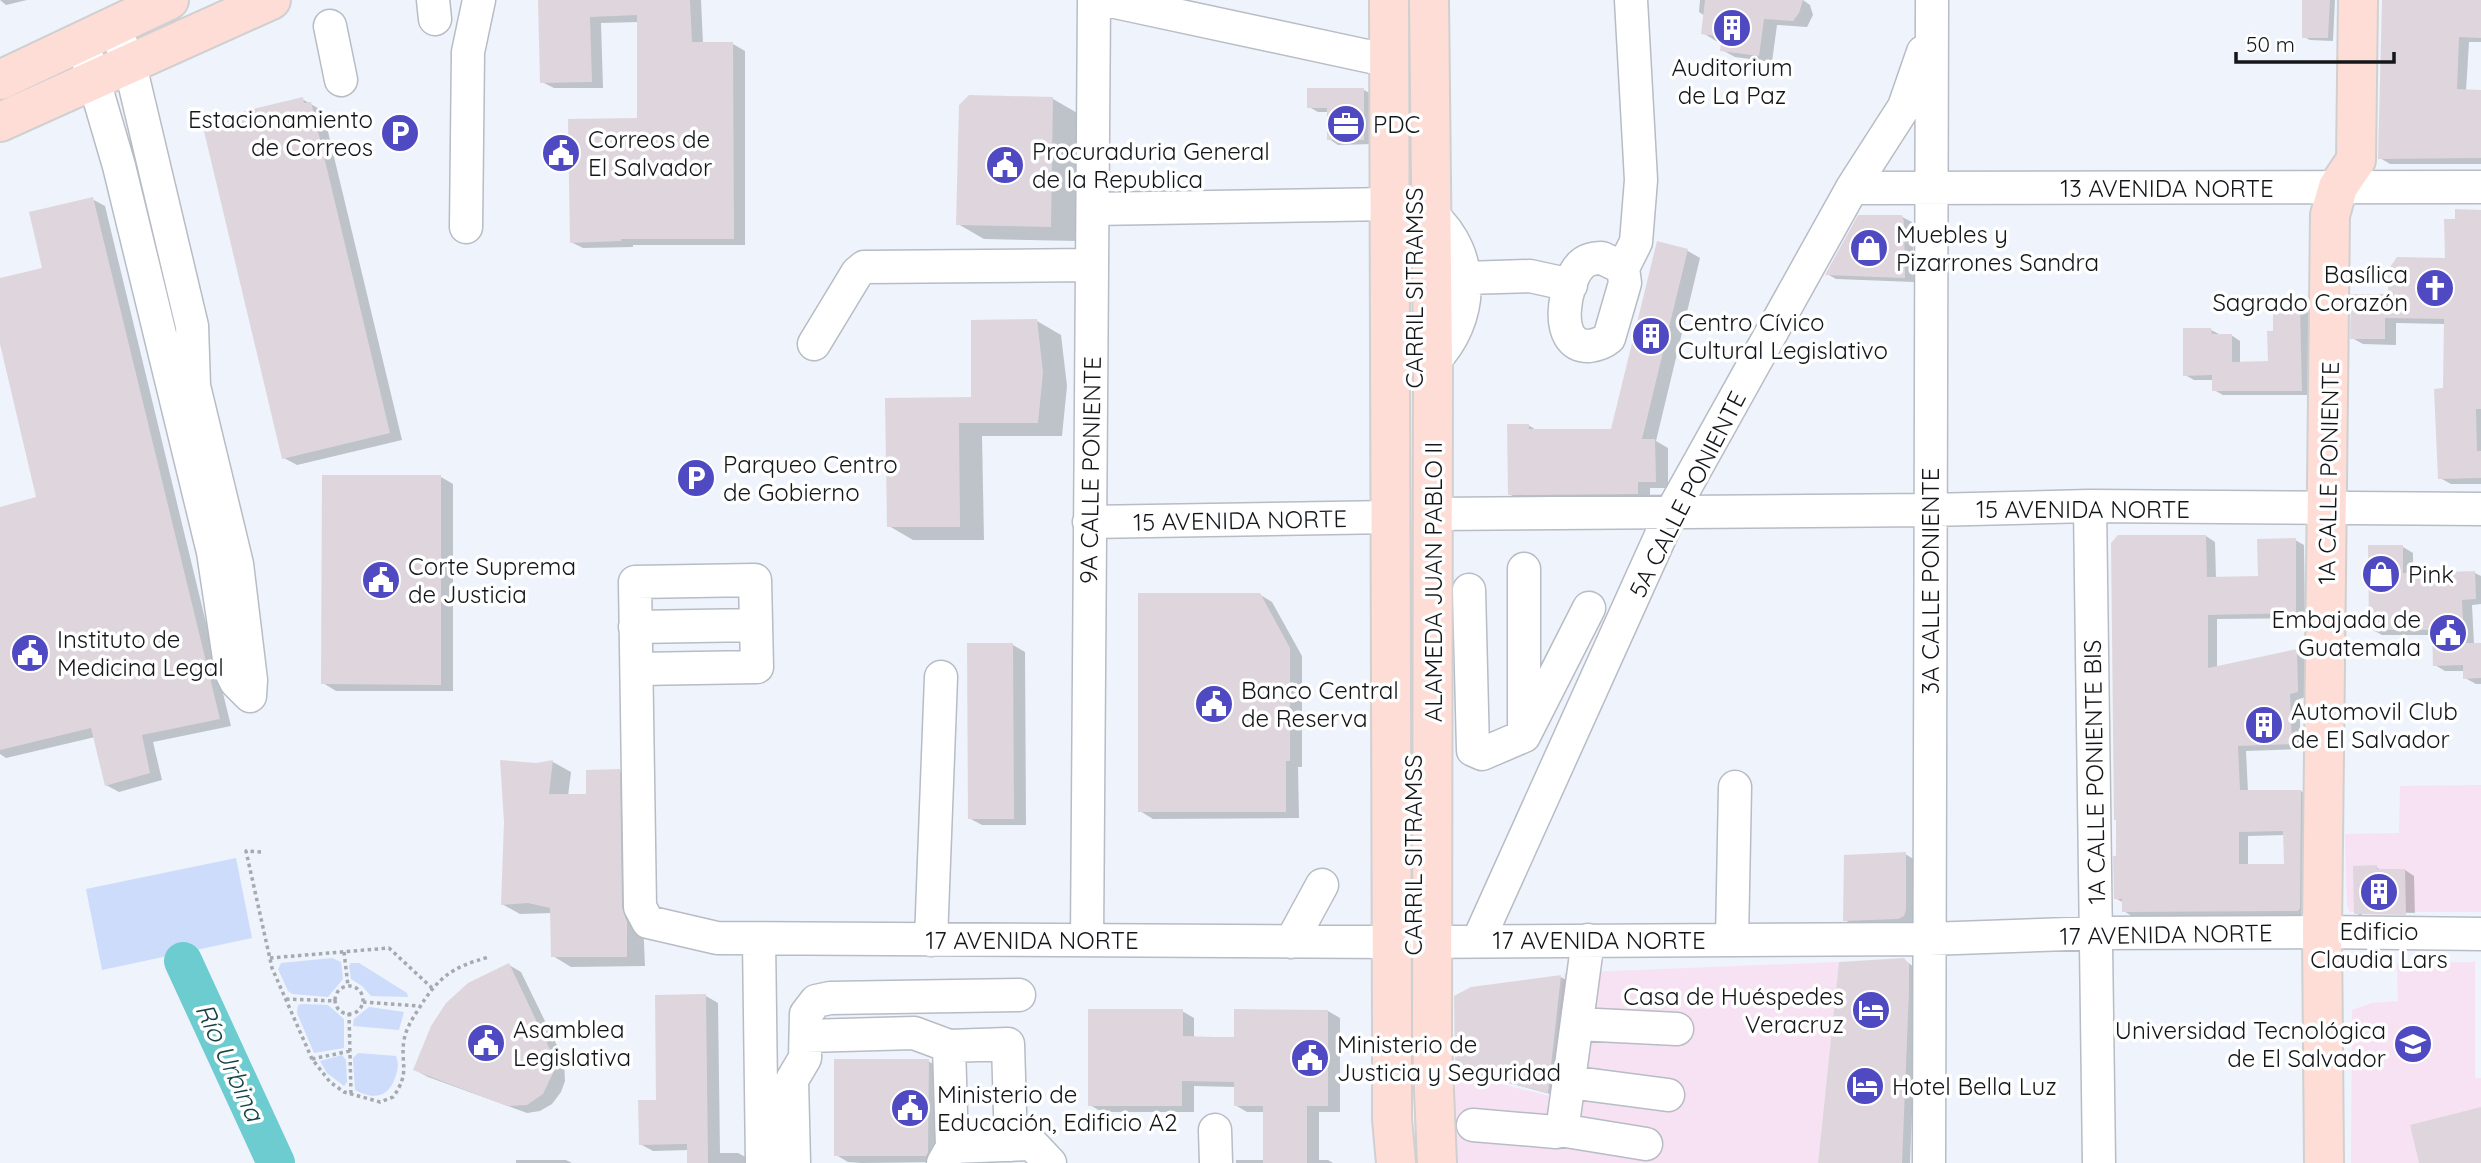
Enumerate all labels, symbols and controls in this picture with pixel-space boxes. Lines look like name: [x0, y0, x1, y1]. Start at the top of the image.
building icon: Auditorium de La Paz: [1711, 7, 1753, 49]
scale bar: [2236, 21, 2394, 65]
text: 50 m: [2246, 31, 2295, 57]
place label: Auditorium de La Paz: [1671, 52, 1793, 110]
office icon: PDC: [1325, 103, 1367, 145]
place label: Estacionamiento de Correos: [188, 104, 373, 162]
place label: PDC: [1373, 109, 1420, 139]
parking icon: Estacionamiento de Correos: [379, 112, 421, 154]
place label: Correos de El Salvador: [588, 124, 712, 182]
public building icon: Correos de El Salvador: [540, 132, 582, 174]
place label: Procuraduria General de la Republica: [1032, 136, 1270, 194]
public building icon: Procuraduria General de la Republica: [984, 144, 1026, 186]
street label: 13 AVENIDA NORTE: [2060, 173, 2274, 203]
street label: CARRIL SITRAMSS: [1399, 187, 1429, 389]
place label: Muebles y Pizarrones Sandra: [1896, 219, 2099, 277]
shop icon: Muebles y Pizarrones Sandra: [1848, 227, 1890, 269]
place label: Basílica Sagrado Corazón: [2212, 259, 2408, 317]
church icon: Basílica Sagrado Corazón: [2414, 267, 2456, 309]
place label: Centro Cívico Cultural Legislativo: [1678, 307, 1888, 365]
building icon: Centro Cívico Cultural Legislativo: [1630, 315, 1672, 357]
street label: 9A CALLE PONIENTE: [1073, 356, 1107, 584]
street label: 1A CALLE PONIENTE: [2311, 361, 2345, 585]
street label: 5A CALLE PONIENTE: [1622, 386, 1752, 602]
street label: ALAMEDA JUAN PABLO II: [1418, 442, 1448, 722]
place label: Parqueo Centro de Gobierno: [723, 449, 898, 507]
parking icon: Parqueo Centro de Gobierno: [675, 457, 717, 499]
street label: 3A CALLE PONIENTE: [1915, 468, 1945, 694]
street label: 15 AVENIDA NORTE: [1976, 494, 2190, 524]
street label: 15 AVENIDA NORTE: [1133, 503, 1347, 537]
place label: Corte Suprema de Justicia: [408, 551, 576, 609]
shop icon: Pink: [2360, 553, 2402, 595]
public building icon: Corte Suprema de Justicia: [360, 559, 402, 601]
place label: Pink: [2408, 559, 2454, 589]
place label: Embajada de Guatemala: [2272, 604, 2421, 662]
public building icon: Embajada de Guatemala: [2427, 612, 2469, 654]
place label: Instituto de Medicina Legal: [57, 624, 224, 682]
public building icon: Instituto de Medicina Legal: [9, 632, 51, 674]
street label: 1A CALLE PONIENTE BIS: [2077, 639, 2111, 905]
place label: Banco Central de Reserva: [1241, 675, 1399, 733]
public building icon: Banco Central de Reserva: [1193, 683, 1235, 725]
place label: Automovil Club de El Salvador: [2291, 696, 2458, 754]
building icon: Automovil Club de El Salvador: [2243, 704, 2285, 746]
street label: CARRIL SITRAMSS: [1398, 754, 1428, 956]
building icon: Edificio Claudia Lars: [2358, 871, 2400, 913]
place label: Edificio Claudia Lars: [2310, 916, 2448, 974]
street label: 17 AVENIDA NORTE: [2059, 917, 2273, 951]
street label: 17 AVENIDA NORTE: [925, 925, 1139, 955]
street label: 17 AVENIDA NORTE: [1492, 925, 1706, 955]
place label: Casa de Huéspedes Veracruz: [1623, 981, 1844, 1039]
hotel icon: Casa de Huéspedes Veracruz: [1850, 989, 1892, 1031]
water label: Río Urbina: [188, 998, 272, 1127]
place label: Asamblea Legislativa: [513, 1014, 631, 1072]
place label: Universidad Tecnológica de El Salvador: [2115, 1015, 2386, 1073]
public building icon: Asamblea Legislativa: [465, 1022, 507, 1064]
school or university icon: Universidad Tecnológica de El Salvador: [2392, 1023, 2434, 1065]
place label: Ministerio de Justicia y Seguridad: [1337, 1029, 1561, 1087]
public building icon: Ministerio de Justicia y Seguridad: [1289, 1037, 1331, 1079]
hotel icon: Hotel Bella Luz: [1844, 1065, 1886, 1107]
place label: Hotel Bella Luz: [1892, 1071, 2057, 1101]
place label: Ministerio de Educación, Edificio A2: [937, 1079, 1178, 1137]
public building icon: Ministerio de Educación, Edificio A2: [889, 1087, 931, 1129]

